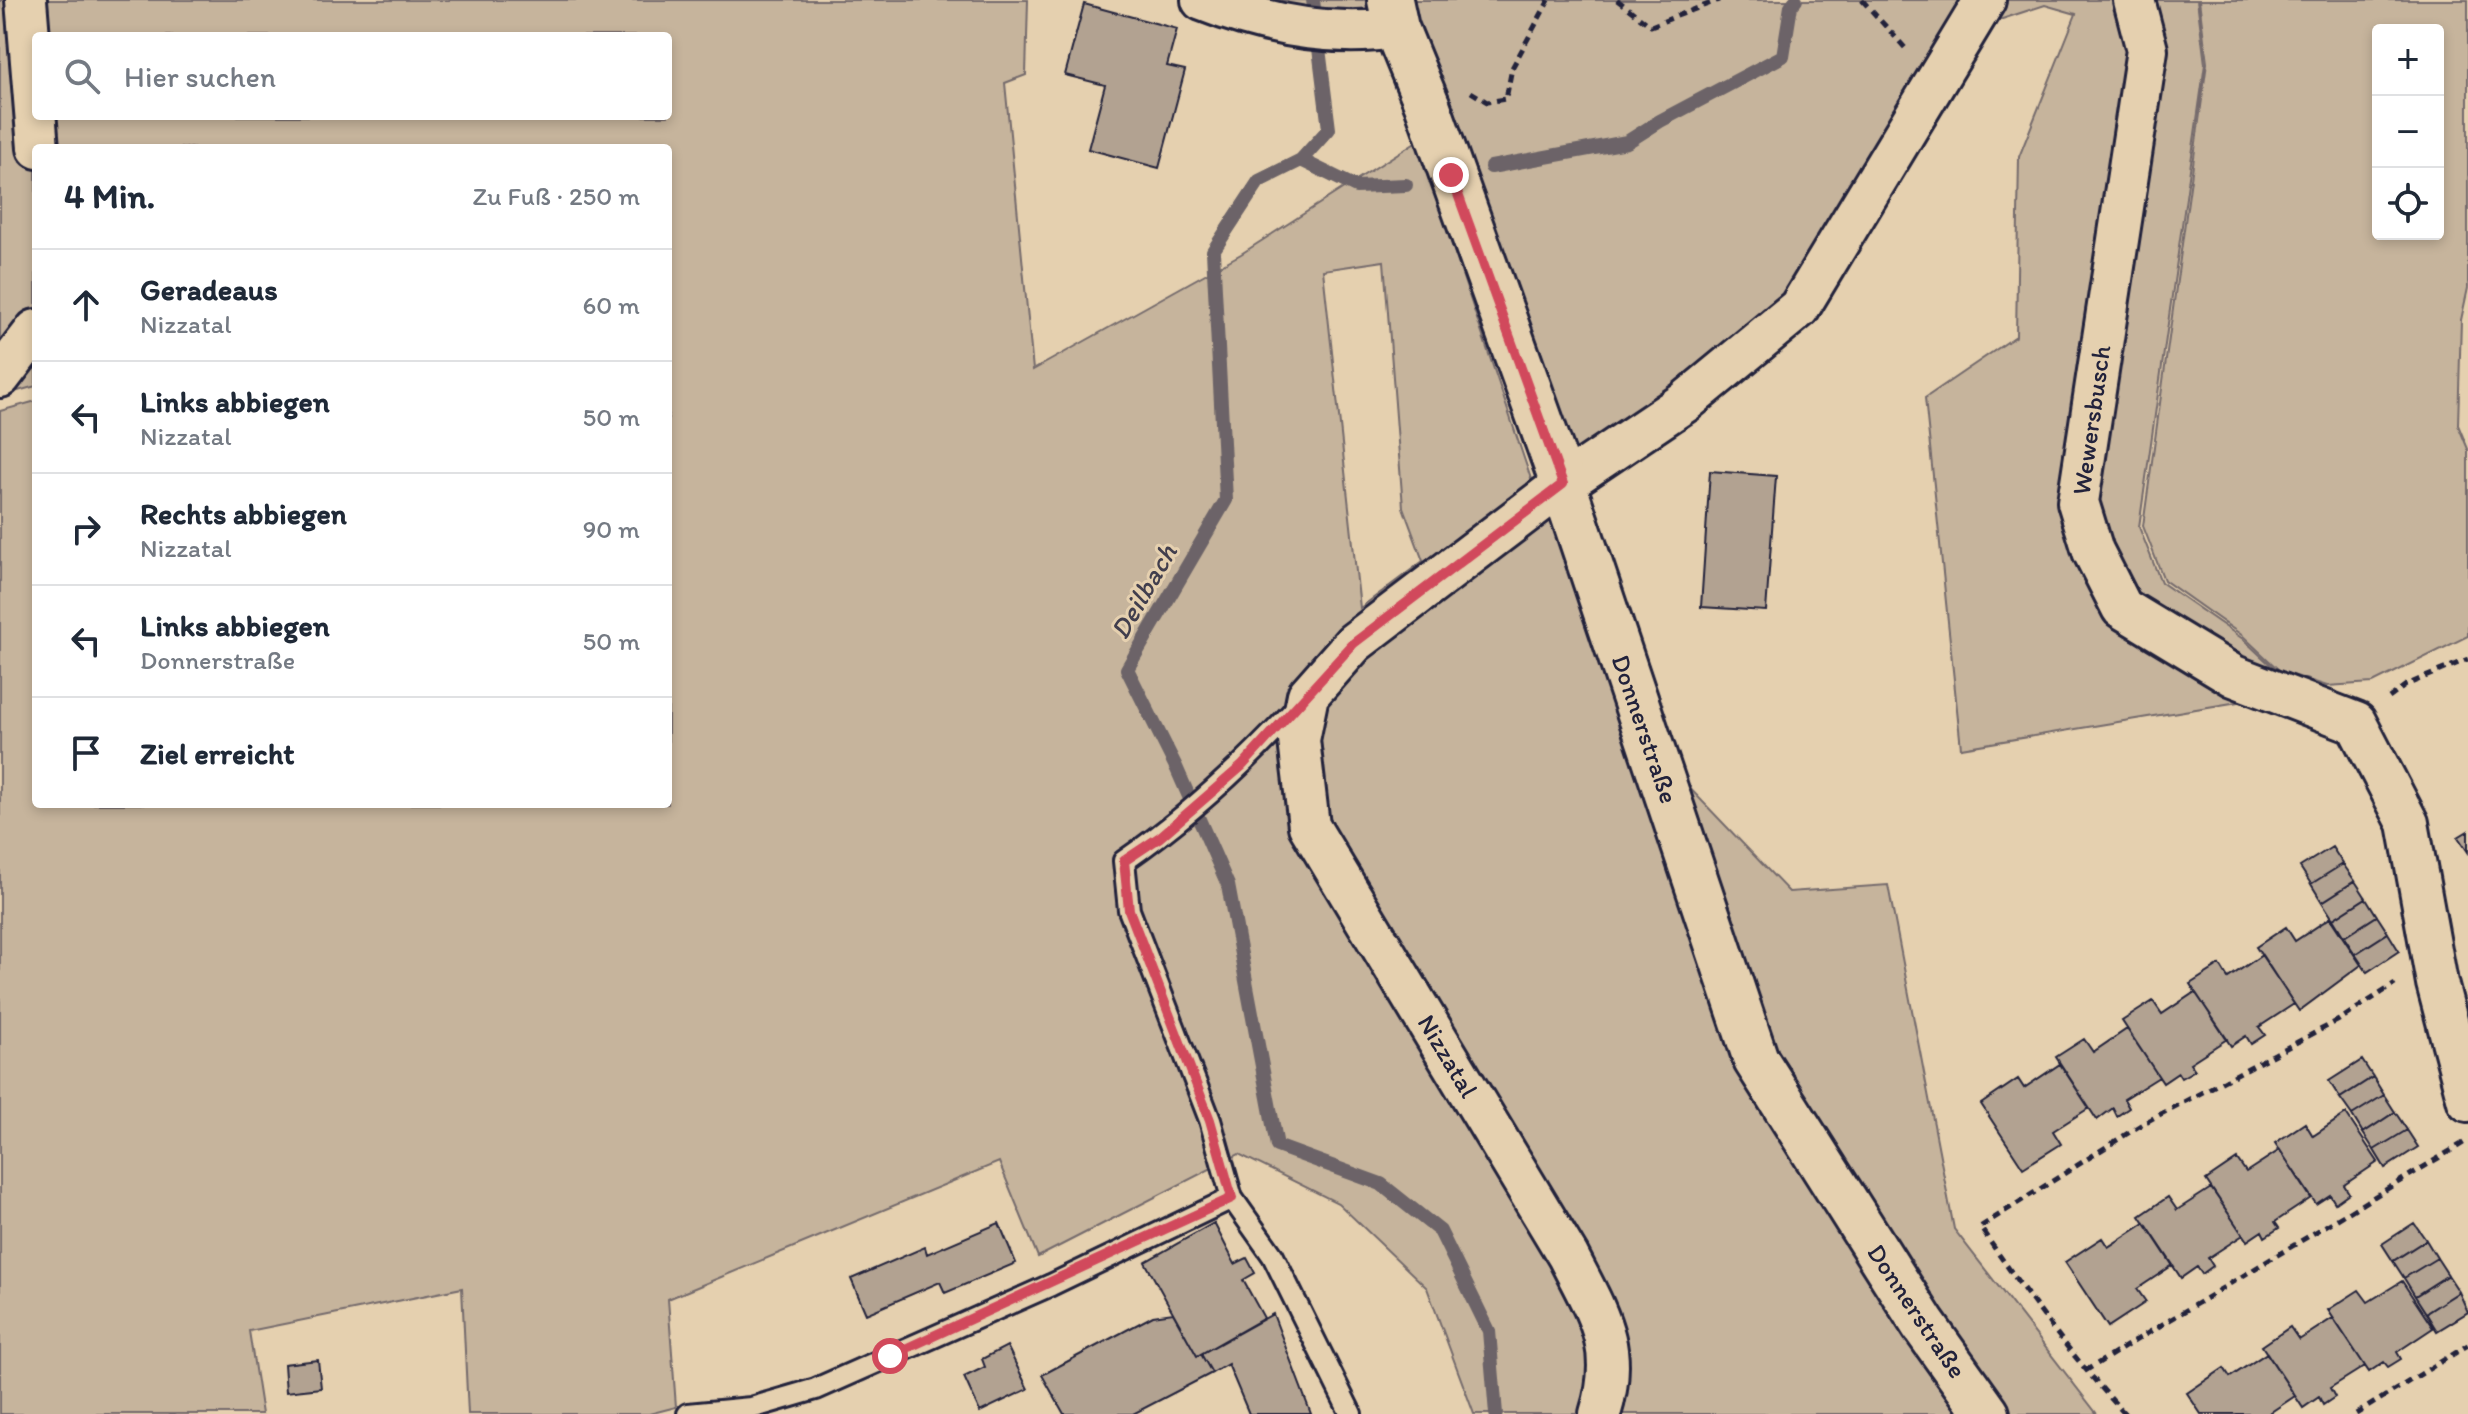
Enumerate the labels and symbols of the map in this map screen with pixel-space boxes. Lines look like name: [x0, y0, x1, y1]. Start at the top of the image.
route end: [1433, 157, 1469, 193]
street label: Wewersbusch: [2065, 343, 2117, 497]
water label: Deilbach: [1102, 537, 1184, 645]
street label: Donnerstraße: [1605, 650, 1685, 808]
street label: Nizzatal: [1411, 1009, 1485, 1103]
street label: Donnerstraße: [1860, 1238, 1974, 1384]
route start: [872, 1338, 908, 1374]

